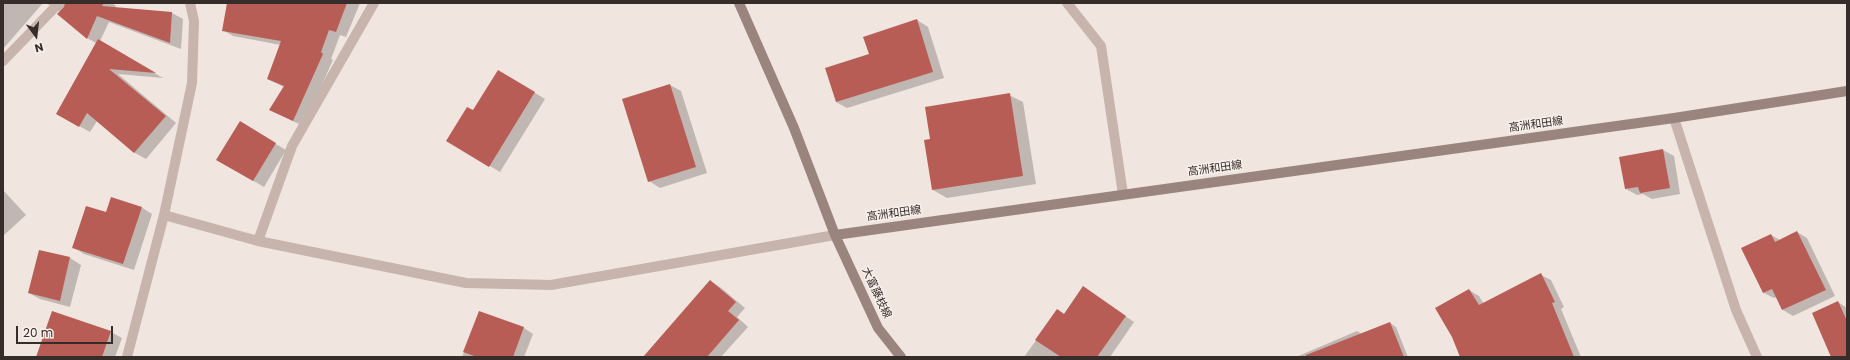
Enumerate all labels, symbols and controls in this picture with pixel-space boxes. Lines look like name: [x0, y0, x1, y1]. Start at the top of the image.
north arrow: [16, 16, 56, 56]
text: N: [33, 39, 45, 56]
street label: 高洲和田線: [1508, 115, 1564, 135]
street label: 高洲和田線: [1187, 159, 1243, 179]
street label: 高洲和田線: [866, 204, 922, 224]
street label: 大富藤枝線: [858, 265, 894, 321]
scale bar: [18, 318, 115, 344]
text: 20 m: [23, 324, 53, 341]

